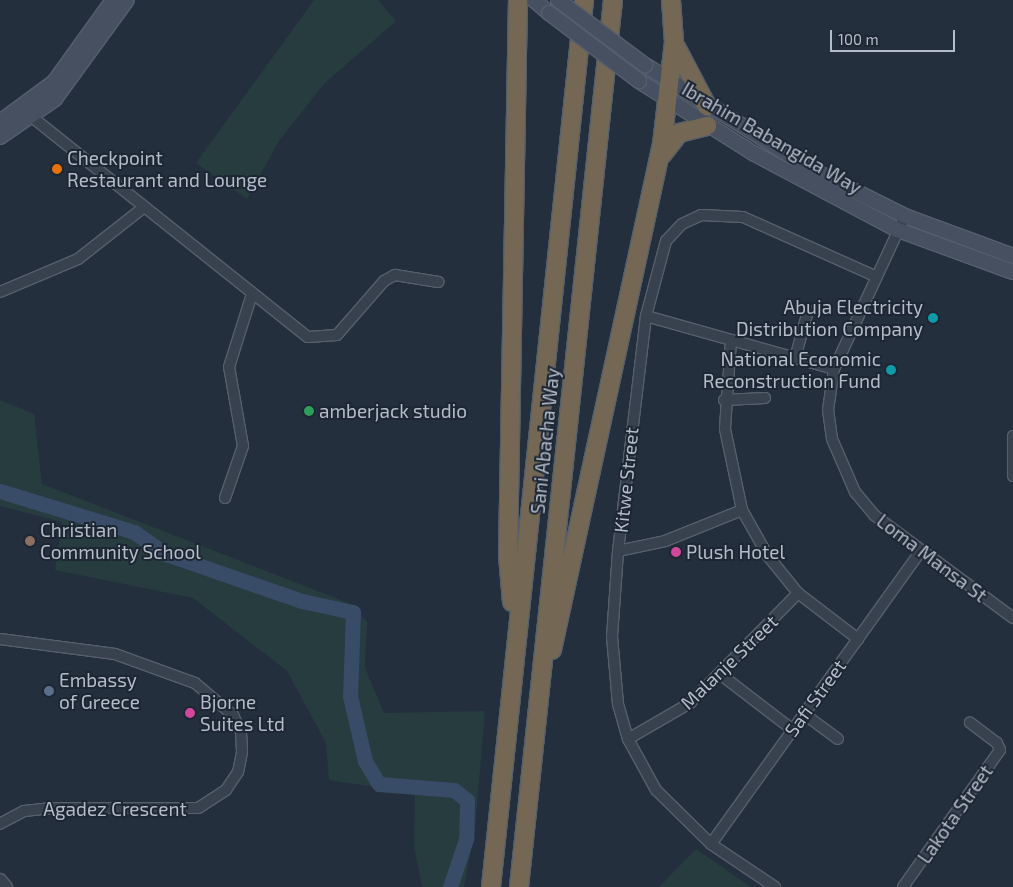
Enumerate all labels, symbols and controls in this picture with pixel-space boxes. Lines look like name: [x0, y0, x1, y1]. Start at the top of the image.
scale bar: [833, 20, 958, 52]
text: 100 m: [838, 30, 879, 48]
street label: Ibrahim Babangida Way: [678, 77, 866, 199]
place label: Checkpoint Restaurant and Lounge: [67, 147, 267, 191]
marker: Checkpoint Restaurant and Lounge: [51, 163, 63, 175]
place label: Abuja Electricity Distribution Company: [736, 296, 923, 340]
marker: Abuja Electricity Distribution Company: [927, 312, 939, 324]
place label: National Economic Reconstruction Fund: [703, 348, 881, 392]
marker: National Economic Reconstruction Fund: [885, 364, 897, 376]
street label: Sani Abacha Way: [526, 367, 564, 515]
place label: amberjack studio: [319, 400, 467, 422]
marker: amberjack studio: [303, 405, 315, 417]
street label: Kitwe Street: [609, 426, 643, 534]
street label: Loma Mansa St: [872, 509, 992, 607]
place label: Christian Community School: [40, 519, 201, 563]
marker: Christian Community School: [24, 535, 36, 547]
place label: Plush Hotel: [686, 541, 785, 563]
marker: Plush Hotel: [670, 546, 682, 558]
street label: Malanje Street: [676, 610, 782, 714]
street label: Safi Street: [779, 655, 851, 741]
place label: Embassy of Greece: [59, 669, 140, 713]
marker: Embassy of Greece: [43, 685, 55, 697]
place label: Bjorne Suites Ltd: [200, 691, 285, 735]
marker: Bjorne Suites Ltd: [184, 707, 196, 719]
street label: Lakota Street: [913, 760, 997, 868]
street label: Agadez Crescent: [43, 798, 187, 820]

